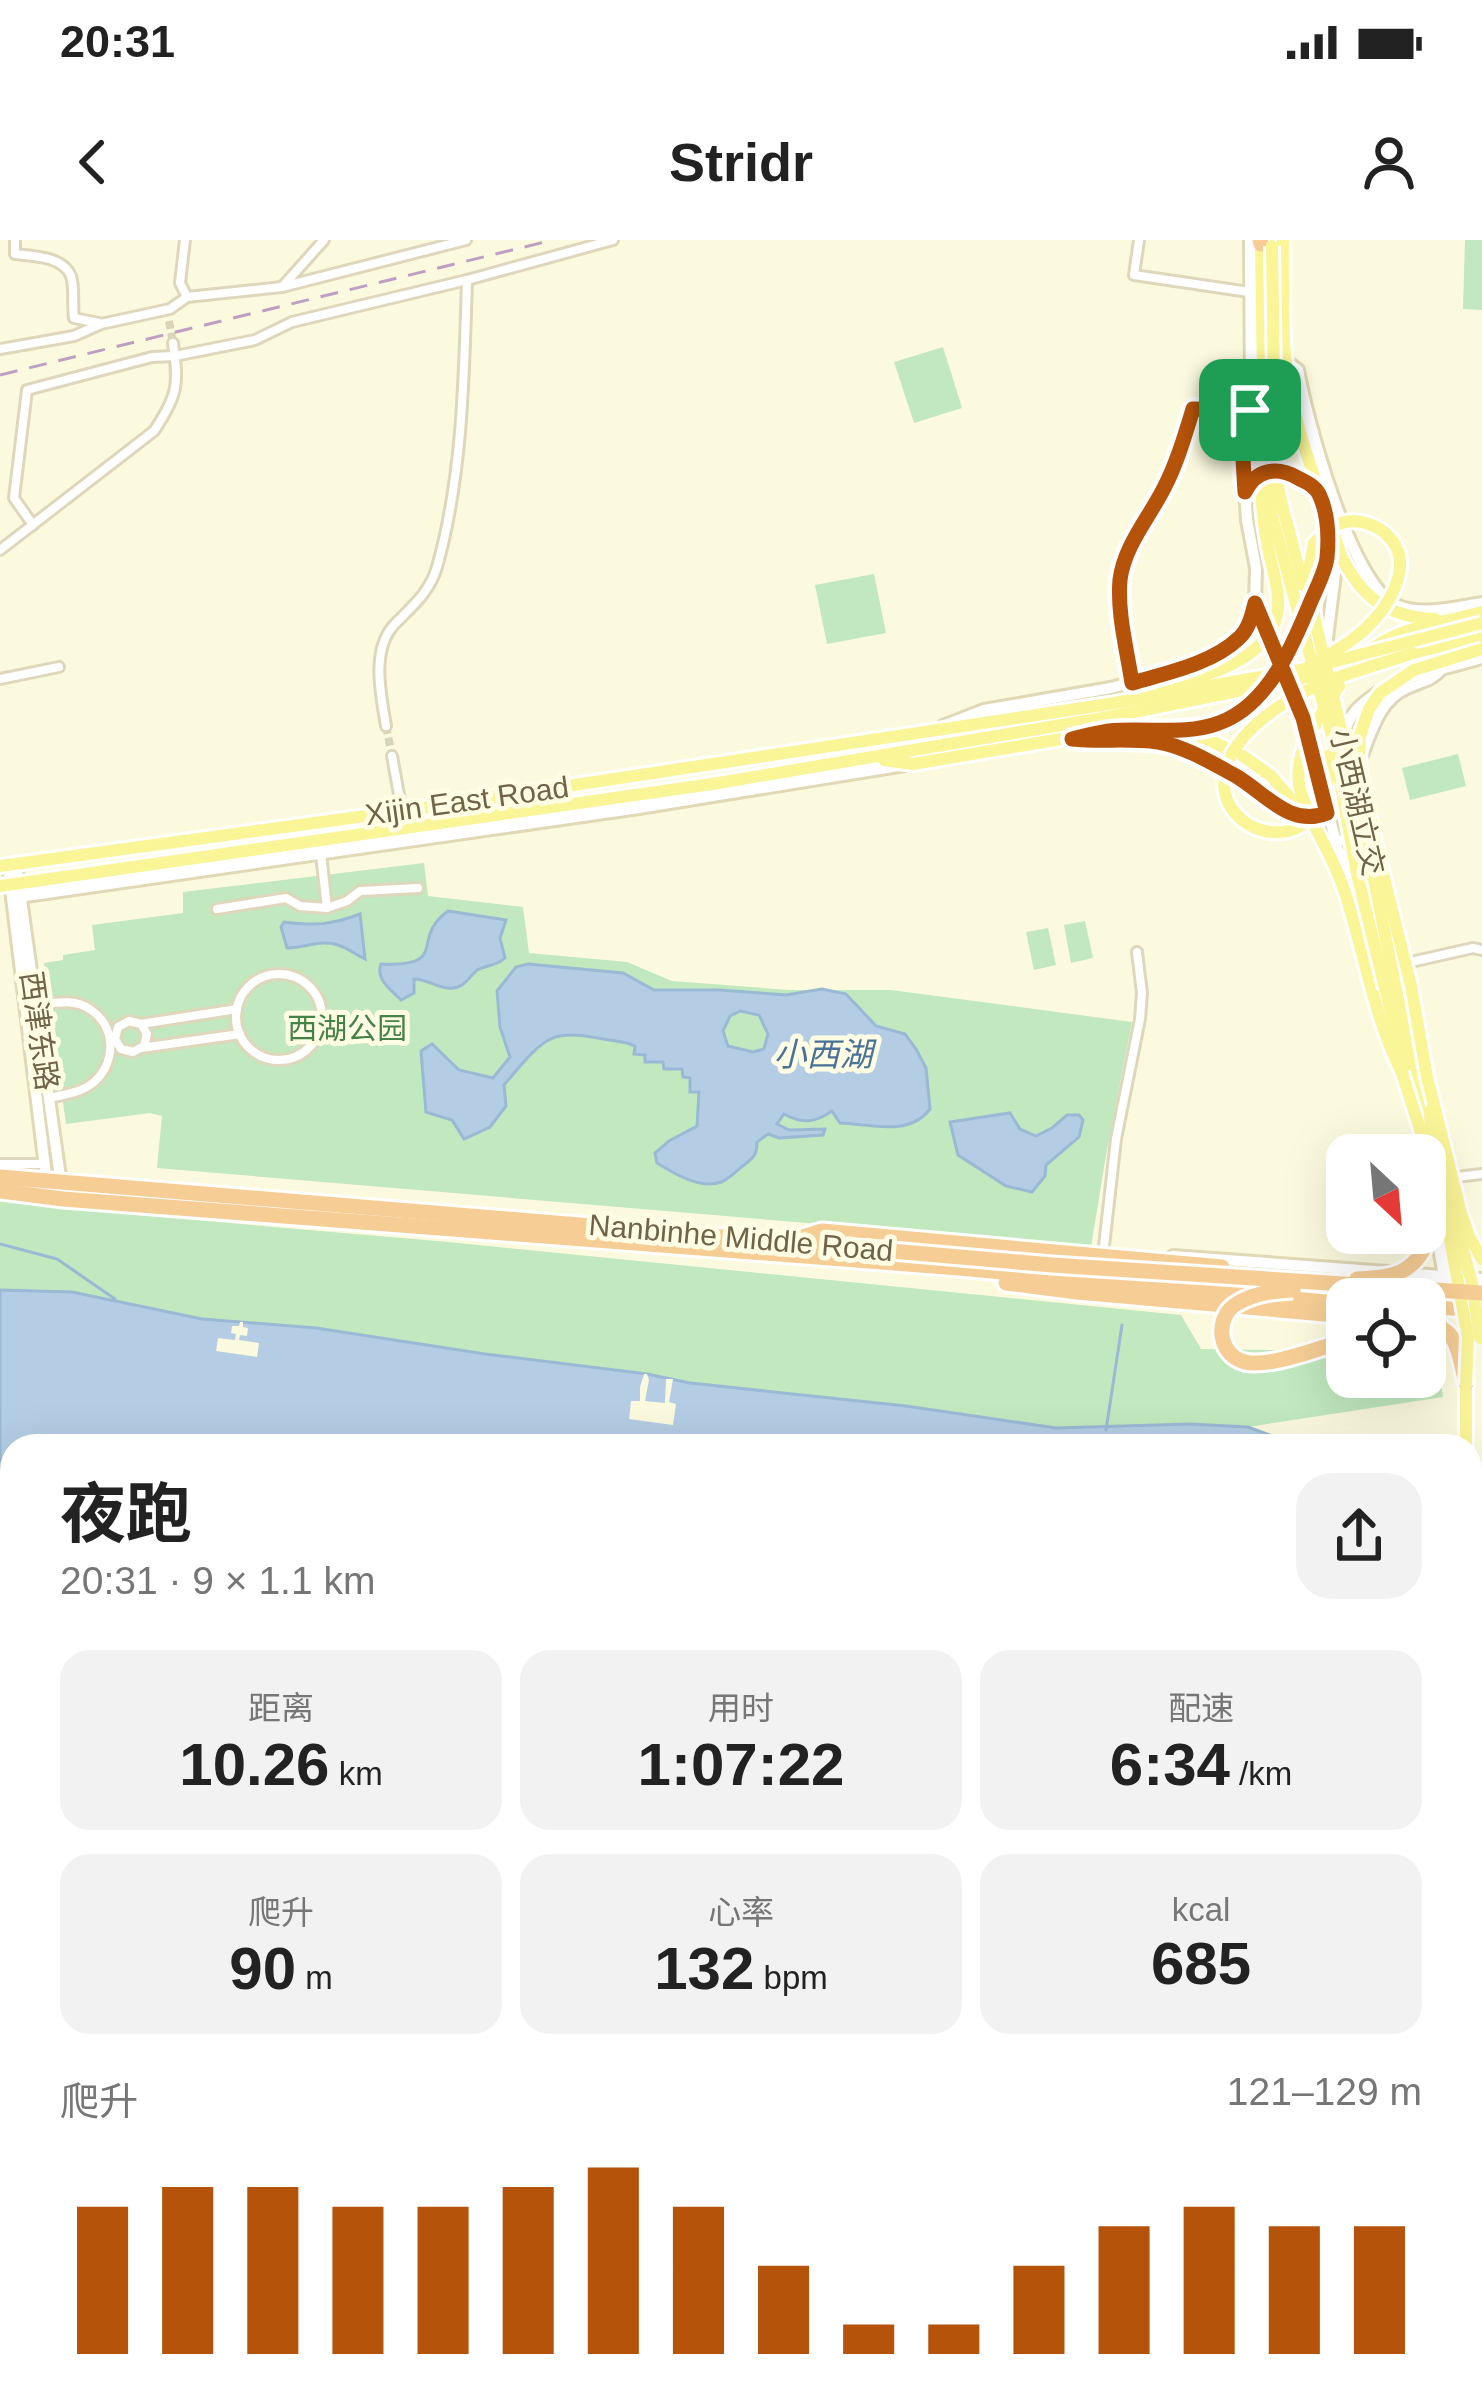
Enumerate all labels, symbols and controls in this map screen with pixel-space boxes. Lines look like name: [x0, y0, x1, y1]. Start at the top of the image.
text: 20:31: [60, 16, 175, 67]
icon: back: [60, 129, 126, 195]
icon: person: [1356, 129, 1422, 195]
text: Stridr: [669, 132, 813, 192]
pin: [1199, 359, 1301, 461]
icon: arrive: [1217, 377, 1283, 443]
street label: 小西湖立交: [1325, 725, 1390, 879]
street label: Xijin East Road: [363, 770, 571, 831]
street label: 西津东路: [15, 969, 64, 1093]
park label: 西湖公园: [287, 1012, 407, 1045]
water label: 小西湖: [774, 1036, 878, 1073]
north arrow: [1326, 1134, 1446, 1254]
map controls: [1326, 1134, 1446, 1398]
street label: Nanbinhe Middle Road: [588, 1208, 895, 1267]
button: locate: [1326, 1278, 1446, 1398]
button: share: [1296, 1473, 1422, 1599]
text: 夜跑: [60, 1477, 192, 1551]
text: 20:31 · 9 × 1.1 km: [60, 1559, 375, 1602]
text: 距离: [248, 1690, 314, 1727]
text: 用时: [708, 1690, 774, 1727]
text: 配速: [1168, 1690, 1234, 1727]
text: 10.26: [179, 1731, 329, 1798]
text: 1:07:22: [638, 1731, 844, 1798]
text: 6:34: [1110, 1731, 1230, 1798]
text: km: [329, 1755, 383, 1792]
text: /km: [1230, 1755, 1292, 1792]
text: kcal: [1172, 1891, 1230, 1928]
text: 爬升: [248, 1894, 314, 1931]
text: 心率: [708, 1894, 774, 1931]
text: 685: [1151, 1930, 1251, 1997]
text: 90: [229, 1935, 296, 2002]
text: 132: [654, 1935, 754, 2002]
text: m: [296, 1959, 333, 1996]
text: bpm: [754, 1959, 828, 1996]
text: 121–129 m: [1227, 2070, 1422, 2113]
text: 爬升: [60, 2080, 138, 2123]

